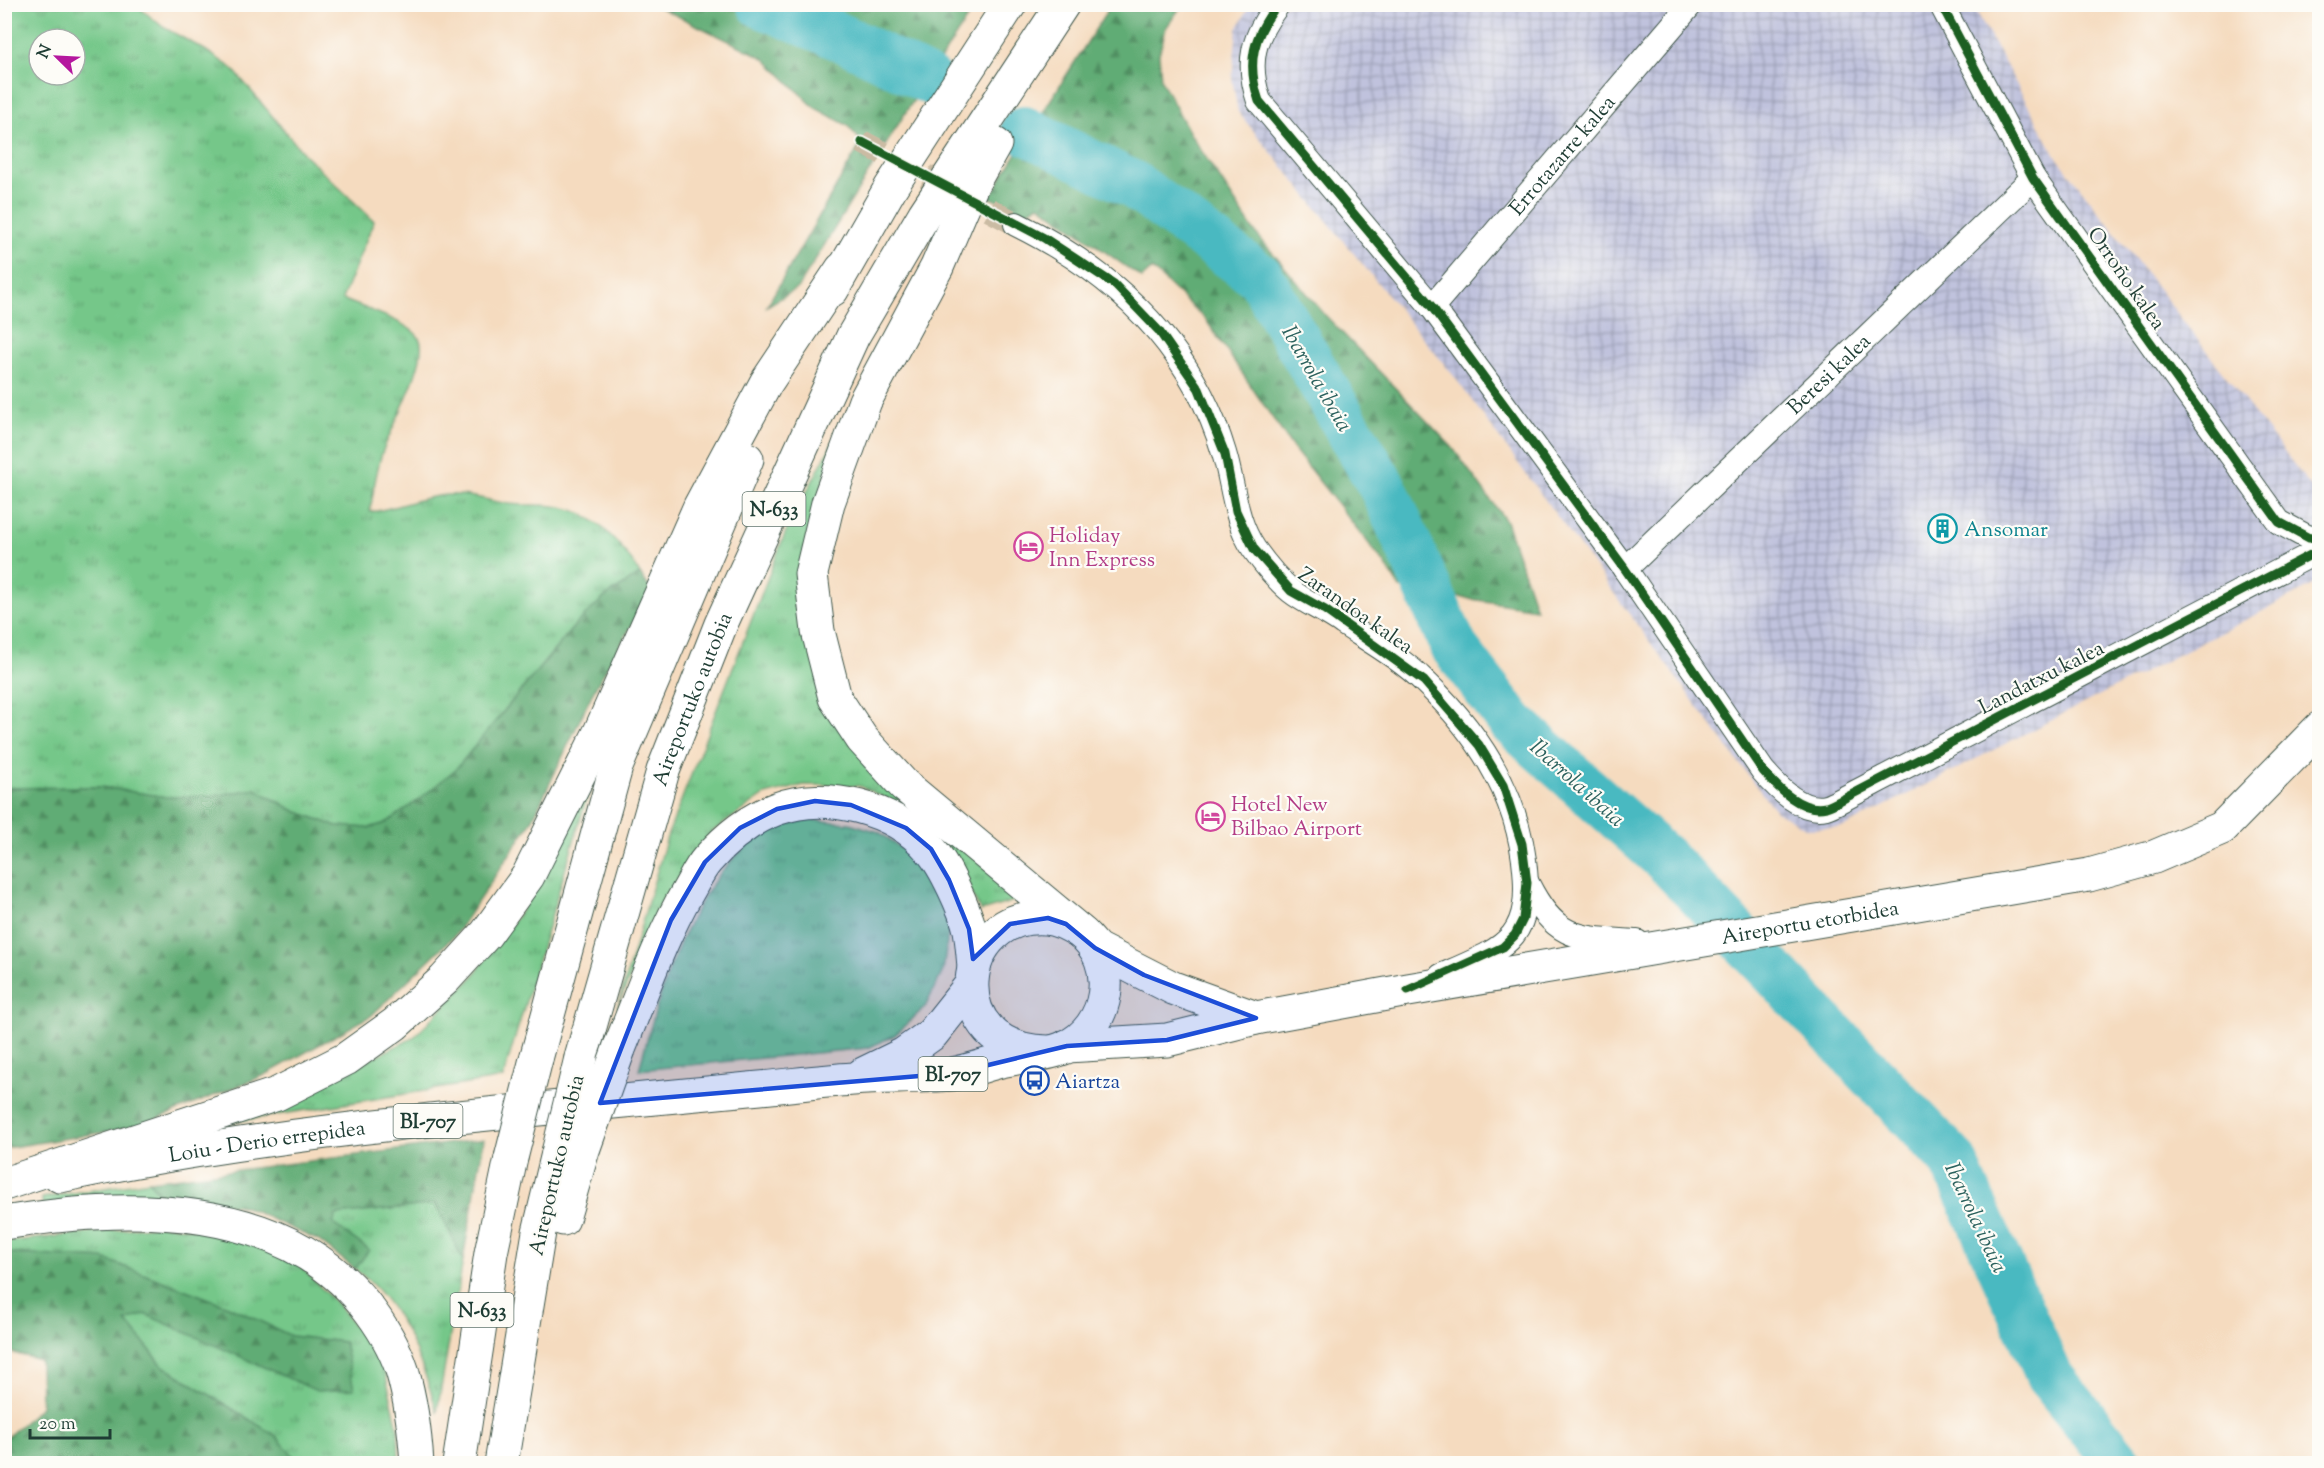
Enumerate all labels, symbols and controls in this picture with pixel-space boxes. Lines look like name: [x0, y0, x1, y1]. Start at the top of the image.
north arrow: [27, 27, 87, 87]
text: N: [32, 41, 59, 62]
street label: Errotazarre kalea: [1503, 89, 1624, 223]
street label: Orroño kalea: [2079, 222, 2172, 337]
water label: Ibarrola ibaia: [1272, 320, 1359, 439]
street label: Beresi kalea: [1781, 328, 1879, 423]
road number: N-633: [742, 492, 806, 526]
building icon: Ansomar: [1927, 513, 1959, 545]
place label: Ansomar: [1964, 516, 2048, 546]
place label: Holiday Inn Express: [1049, 522, 1155, 576]
hotel icon: Holiday Inn Express: [1012, 531, 1044, 563]
street label: Zarandoa kalea: [1291, 561, 1419, 663]
street label: Aireportuko autobia: [646, 607, 742, 790]
street label: Landatxu kalea: [1974, 634, 2110, 723]
water label: Ibarrola ibaia: [1521, 733, 1631, 836]
place label: Hotel New Bilbao Airport: [1231, 791, 1362, 845]
hotel icon: Hotel New Bilbao Airport: [1194, 800, 1226, 832]
street label: Aireportu etorbidea: [1719, 894, 1902, 954]
road number: BI-707: [918, 1057, 988, 1091]
bus stop icon: Aiartza: [1018, 1065, 1050, 1097]
place label: Aiartza: [1055, 1068, 1120, 1098]
street label: Aireportuko autobia: [523, 1072, 593, 1259]
road number: BI-707: [394, 1104, 462, 1138]
street label: Loiu - Derio errepidea: [167, 1114, 367, 1172]
water label: Ibarrola ibaia: [1935, 1158, 2014, 1279]
road number: N-633: [450, 1293, 514, 1327]
scale bar: [30, 1402, 110, 1440]
text: 20 m: [39, 1412, 76, 1438]

